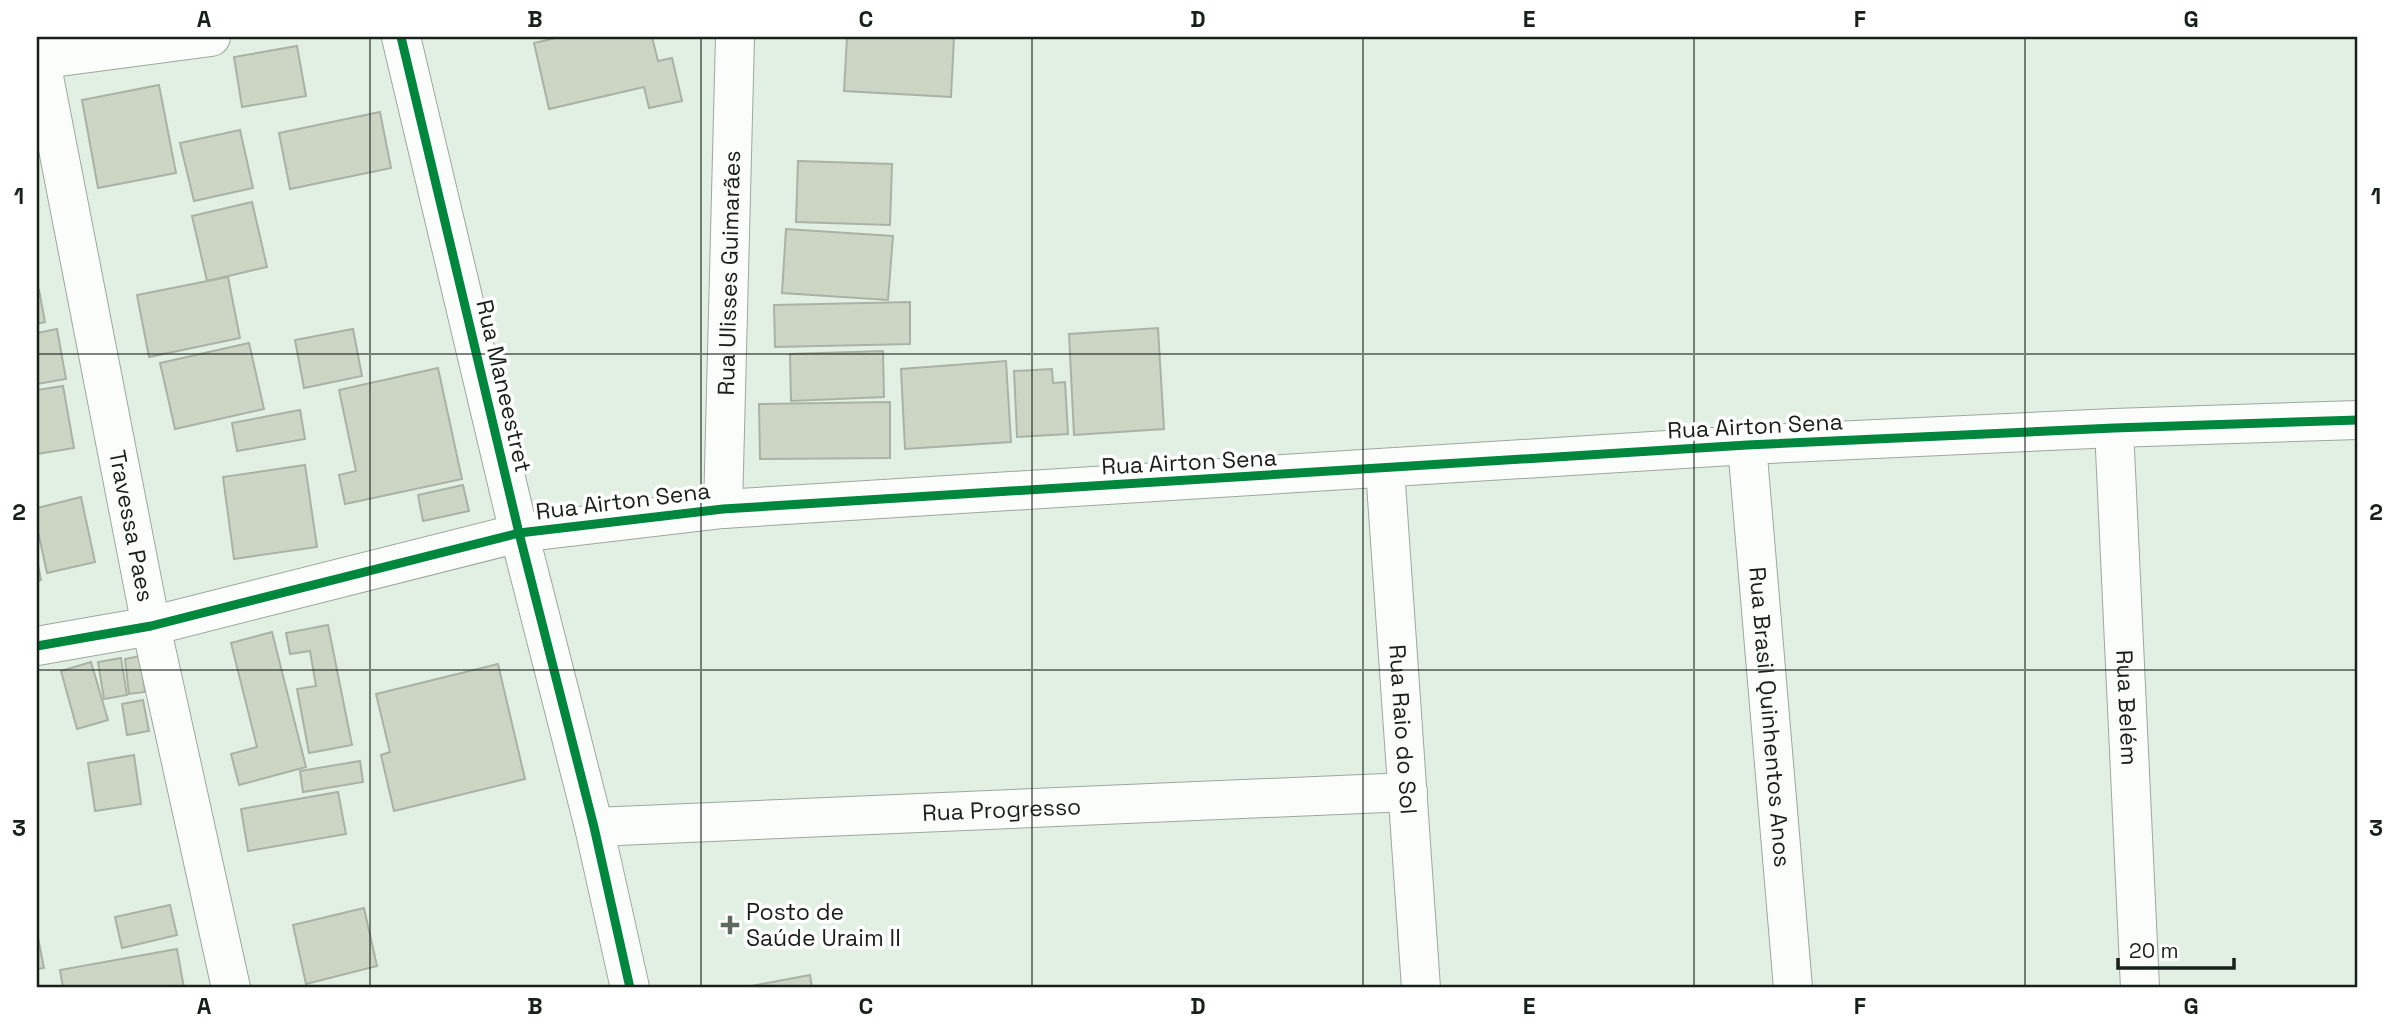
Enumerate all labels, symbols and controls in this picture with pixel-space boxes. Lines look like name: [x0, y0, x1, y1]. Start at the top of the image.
text: A: [197, 4, 212, 34]
text: B: [527, 4, 543, 34]
text: C: [859, 4, 873, 34]
text: D: [1190, 4, 1206, 34]
text: E: [1523, 4, 1535, 34]
text: F: [1854, 4, 1866, 34]
text: G: [2183, 4, 2199, 34]
street label: Rua Ulisses Guimarães: [711, 150, 747, 396]
text: 1: [14, 181, 24, 211]
text: 1: [2371, 181, 2381, 211]
street label: Rua Maneestret: [470, 297, 538, 475]
street label: Rua Airton Sena: [1667, 406, 1843, 446]
street label: Rua Airton Sena: [1101, 442, 1277, 482]
street label: Travessa Paes: [102, 448, 161, 604]
street label: Rua Airton Sena: [534, 475, 712, 527]
text: 2: [12, 497, 26, 527]
text: 2: [2369, 497, 2383, 527]
street label: Rua Brasil Quinhentos Anos: [1742, 566, 1798, 869]
street label: Rua Raio do Sol: [1382, 643, 1424, 815]
street label: Rua Belém: [2109, 649, 2145, 766]
street label: Rua Progresso: [921, 791, 1082, 828]
text: 3: [12, 813, 26, 843]
text: 3: [2369, 813, 2383, 843]
place label: Posto de Saúde Uraim II: [746, 897, 901, 953]
marker: Posto de Saúde Uraim II: [720, 915, 740, 935]
scale bar: [2118, 927, 2234, 971]
text: 20 m: [2129, 937, 2179, 964]
text: A: [197, 991, 212, 1021]
text: B: [527, 991, 543, 1021]
text: C: [859, 991, 873, 1021]
text: D: [1190, 991, 1206, 1021]
text: E: [1523, 991, 1535, 1021]
text: F: [1854, 991, 1866, 1021]
text: G: [2183, 991, 2199, 1021]

